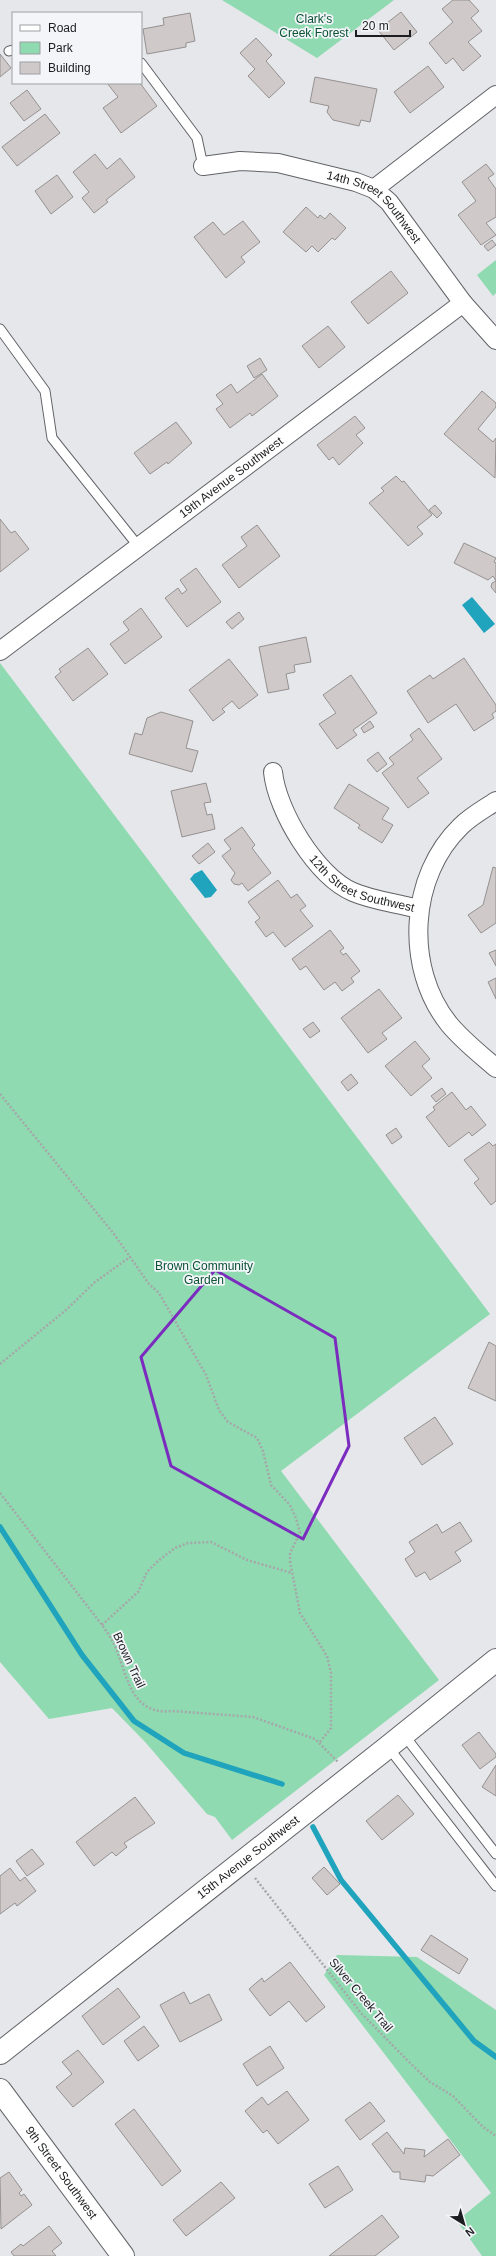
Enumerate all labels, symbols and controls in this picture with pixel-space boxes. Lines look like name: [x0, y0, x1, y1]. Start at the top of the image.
legend: [12, 12, 142, 84]
park label: Clark's Creek Forest: [279, 12, 349, 40]
scale bar: [356, 12, 410, 38]
text: 20 m: [362, 19, 389, 33]
text: Road: [48, 21, 77, 35]
text: Park: [48, 41, 74, 55]
text: Building: [48, 61, 91, 75]
street label: 14th Street Southwest: [325, 168, 424, 246]
street label: 19th Avenue Southwest: [176, 433, 286, 521]
street label: 12th Street Southwest: [306, 852, 417, 915]
park label: Brown Community Garden: [155, 1259, 253, 1287]
street label: Brown Trail: [110, 1630, 148, 1690]
street label: 15th Avenue Southwest: [194, 1812, 302, 1902]
street label: Silver Creek Trail: [326, 1956, 396, 2034]
street label: 9th Street Southwest: [22, 2124, 101, 2222]
north arrow: [444, 2204, 484, 2244]
text: N: [463, 2225, 477, 2239]

